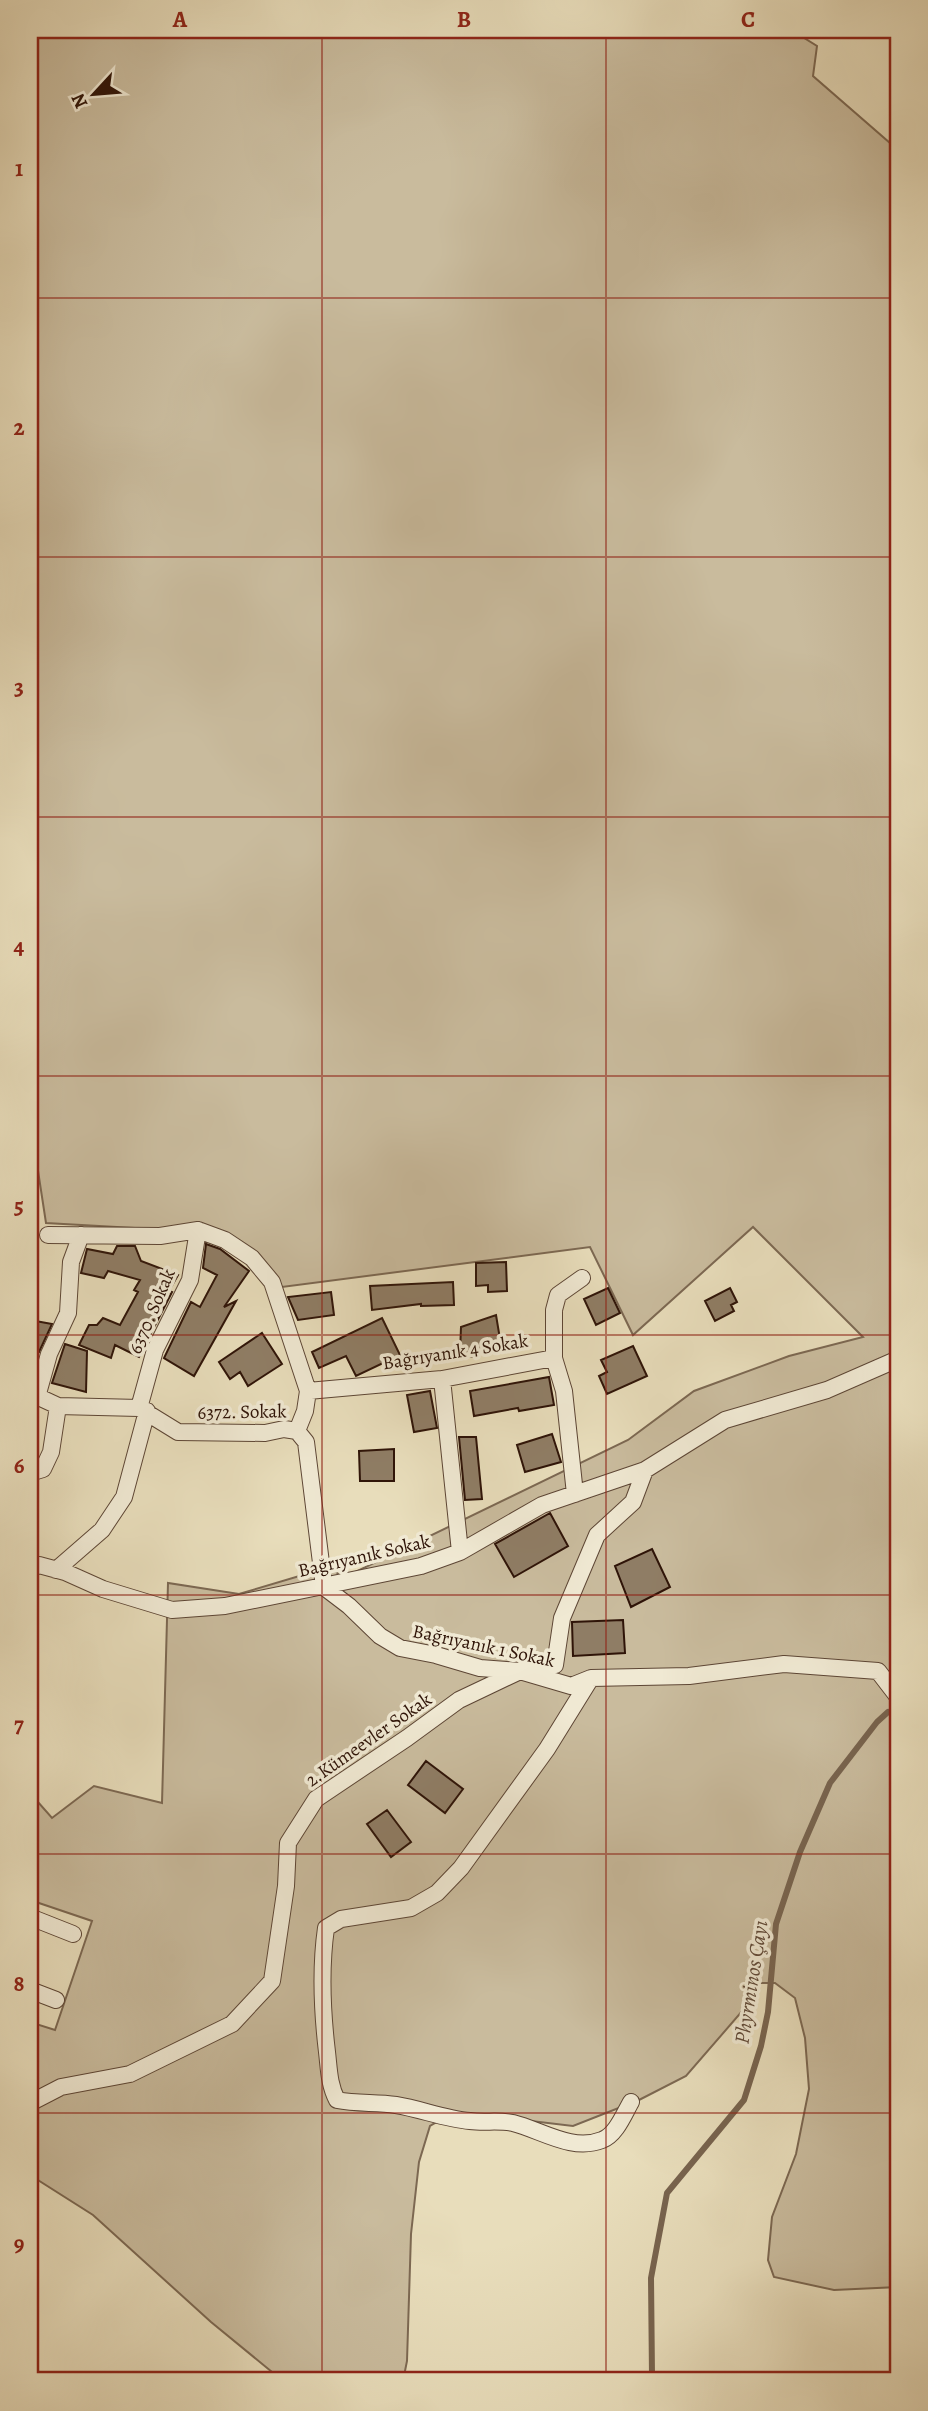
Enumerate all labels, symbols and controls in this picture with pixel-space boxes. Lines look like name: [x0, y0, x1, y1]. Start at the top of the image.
text: A: [172, 4, 188, 35]
text: B: [457, 4, 471, 35]
text: C: [741, 4, 755, 35]
north arrow: [60, 60, 130, 130]
text: N: [65, 89, 94, 113]
text: 1: [15, 153, 23, 184]
text: 2: [13, 412, 25, 443]
text: 3: [14, 672, 24, 703]
text: 4: [14, 931, 25, 962]
text: 5: [14, 1190, 24, 1221]
street label: 6370. Sokak: [122, 1264, 182, 1358]
street label: Bağrıyanık 4 Sokak: [380, 1328, 530, 1376]
street label: 6372. Sokak: [197, 1398, 287, 1426]
text: 6: [14, 1450, 25, 1481]
street label: Bağrıyanık Sokak: [296, 1528, 433, 1584]
street label: Bağrıyanık 1 Sokak: [410, 1618, 558, 1674]
street label: 2.Kümeevler Sokak: [300, 1686, 437, 1793]
text: 7: [14, 1709, 24, 1740]
water label: Phyrminos Çayı: [727, 1918, 775, 2046]
text: 8: [13, 1968, 25, 1999]
text: 9: [14, 2228, 24, 2259]

